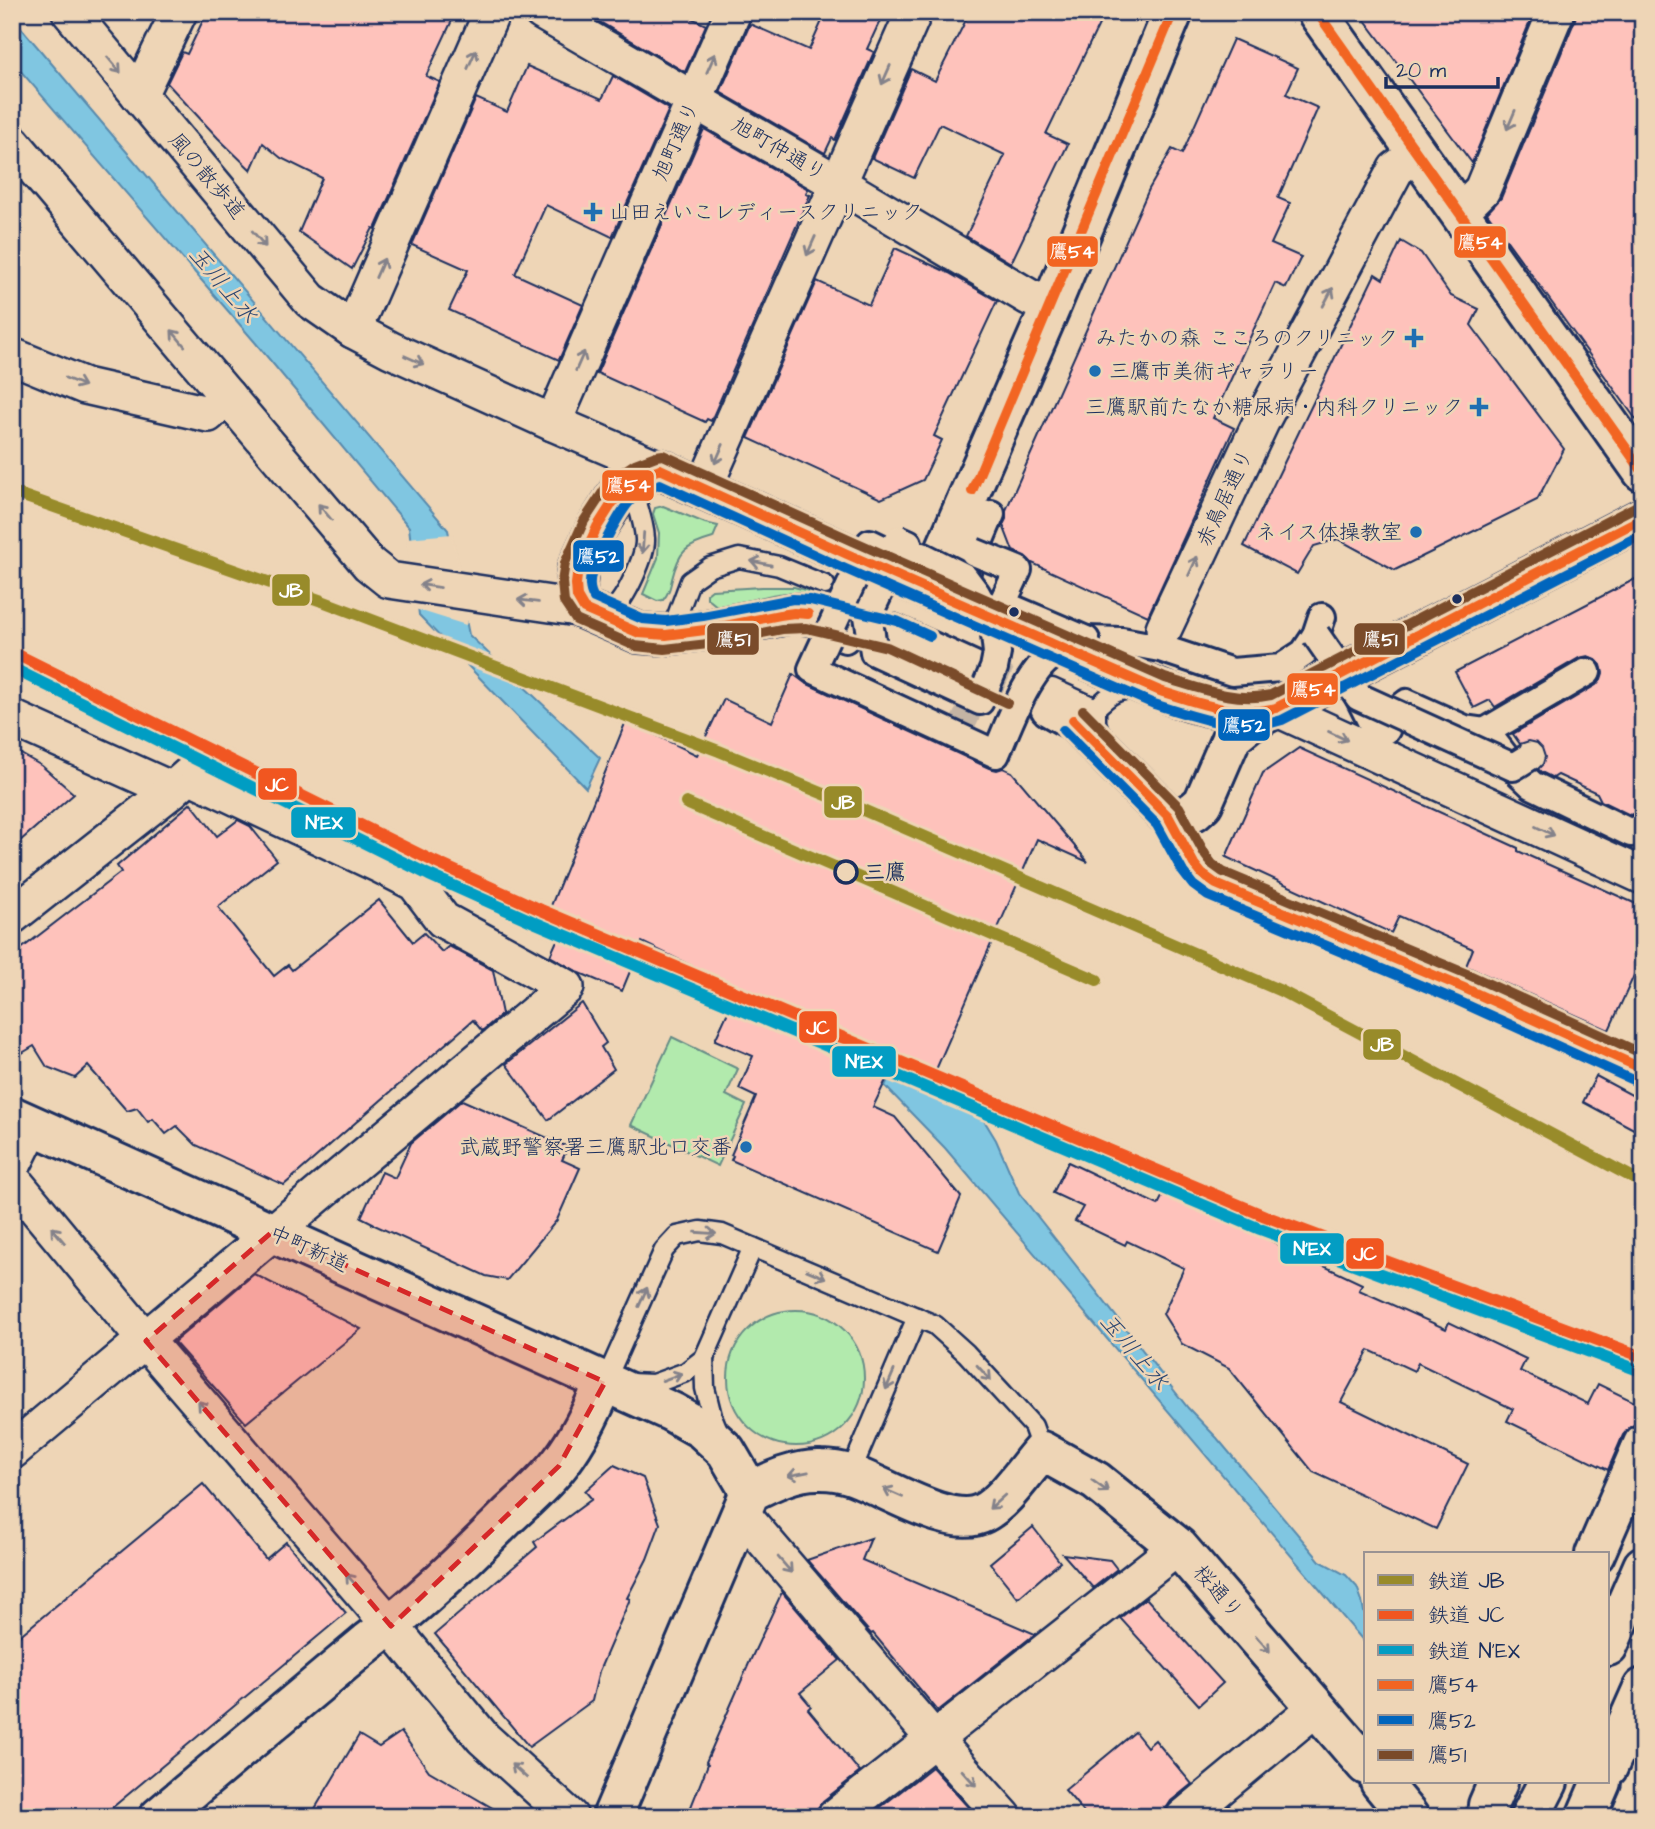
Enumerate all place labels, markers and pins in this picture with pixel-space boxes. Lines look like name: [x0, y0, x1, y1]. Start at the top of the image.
place label: 山田えいこレディースクリニック: [609, 198, 923, 227]
marker: 山田えいこレディースクリニック: [583, 202, 603, 222]
place label: みたかの森 こころのクリニック: [1096, 324, 1398, 353]
marker: みたかの森 こころのクリニック: [1404, 328, 1424, 348]
place label: 三鷹市美術ギャラリー: [1109, 357, 1319, 386]
marker: 三鷹市美術ギャラリー: [1087, 363, 1103, 379]
place label: 三鷹駅前たなか糖尿病・内科クリニック: [1085, 393, 1463, 422]
marker: 三鷹駅前たなか糖尿病・内科クリニック: [1469, 397, 1489, 417]
place label: ネイス体操教室: [1256, 518, 1402, 547]
marker: ネイス体操教室: [1408, 524, 1424, 540]
unlabelled marker: [1450, 592, 1464, 606]
unlabelled marker: [1007, 605, 1021, 619]
place label: 三鷹: [864, 858, 906, 887]
marker: 三鷹: [834, 860, 858, 884]
place label: 武蔵野警察署三鷹駅北口交番: [459, 1133, 732, 1162]
marker: 武蔵野警察署三鷹駅北口交番: [738, 1139, 754, 1155]

